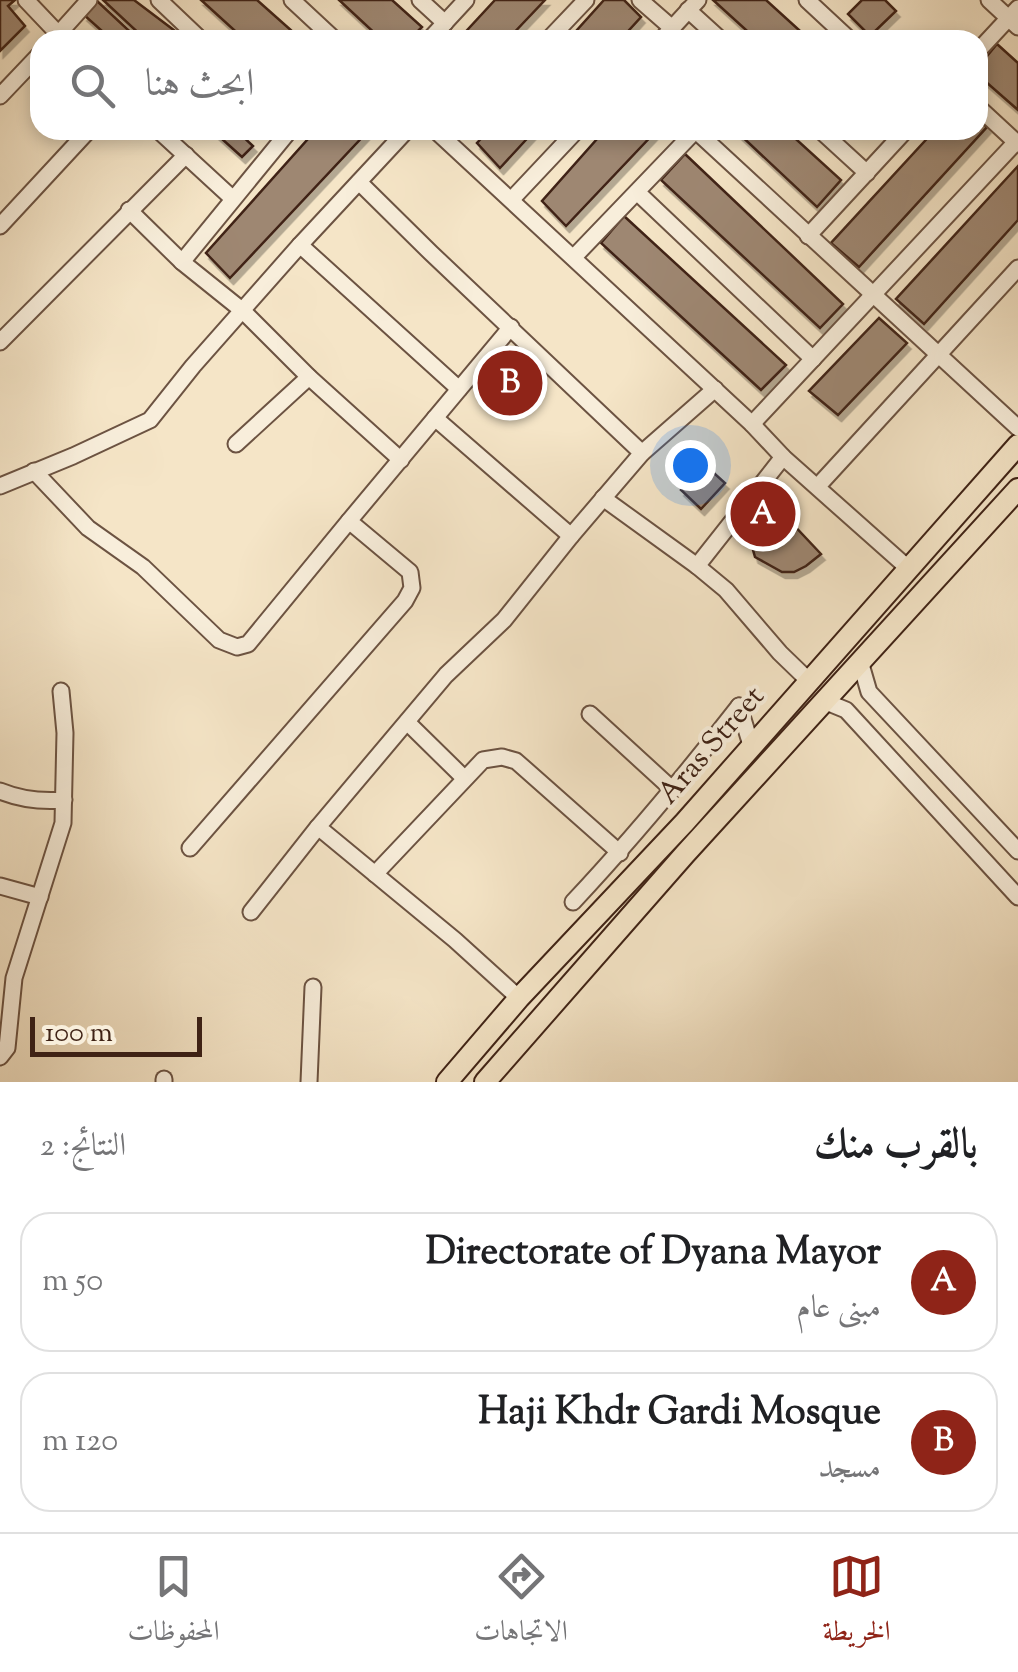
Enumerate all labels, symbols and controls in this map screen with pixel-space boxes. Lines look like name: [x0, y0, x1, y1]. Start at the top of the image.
search box: [30, 30, 988, 140]
icon: search: [65, 58, 120, 113]
text: ابحث هنا: [145, 59, 254, 113]
pin: B: [478, 346, 542, 420]
your location: [665, 440, 716, 491]
pin: A: [730, 476, 796, 552]
street label: Aras Street: [648, 677, 776, 815]
scale bar: [30, 1012, 202, 1056]
text: 100 m: [45, 1014, 113, 1054]
text: بالقرب منك: [814, 1117, 978, 1177]
text: النتائج: 2: [40, 1124, 126, 1170]
text: Directorate of Dyana Mayor: [426, 1227, 881, 1281]
text: 50 m: [42, 1259, 103, 1305]
text: A: [931, 1259, 957, 1305]
text: مبنى عام: [796, 1286, 881, 1332]
text: Haji Khdr Gardi Mosque: [478, 1387, 881, 1441]
text: 120 m: [42, 1419, 118, 1465]
text: B: [933, 1419, 954, 1465]
text: مسجد: [818, 1446, 881, 1492]
tab: المحفوظات: [127, 1549, 220, 1658]
tab: الاتجاهات: [474, 1549, 568, 1658]
tab: الخريطة: [823, 1549, 891, 1658]

